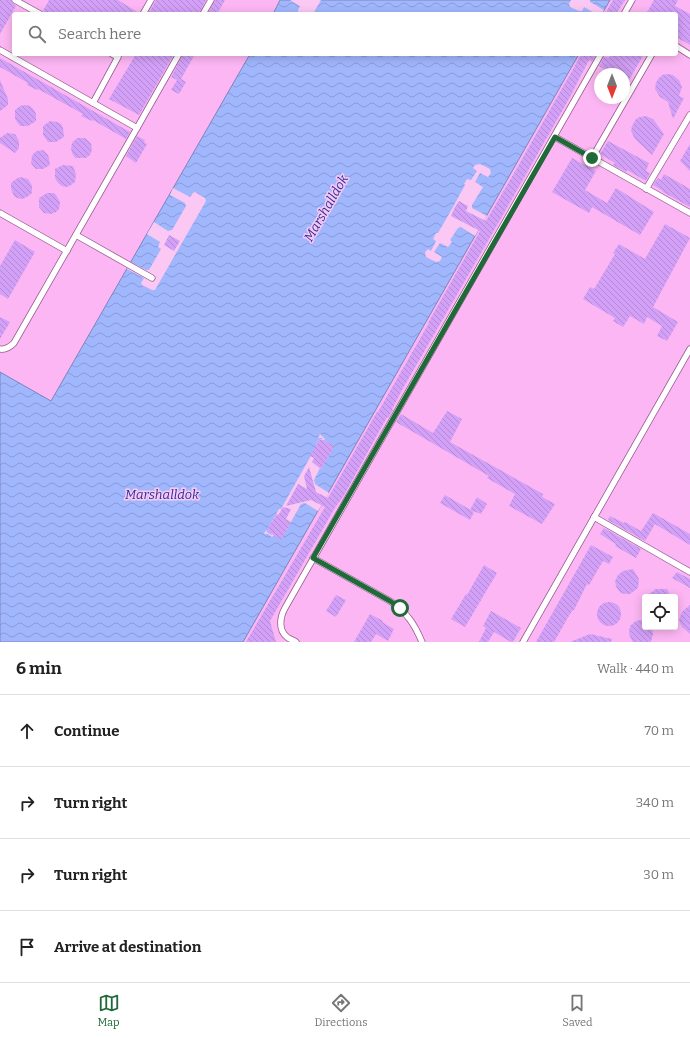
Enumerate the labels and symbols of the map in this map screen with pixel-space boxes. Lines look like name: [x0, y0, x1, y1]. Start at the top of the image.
north arrow: [594, 68, 630, 104]
route end: [583, 149, 601, 167]
water label: Marshalldok: [301, 171, 352, 244]
water label: Marshalldok: [125, 487, 200, 502]
route start: [391, 599, 409, 617]

